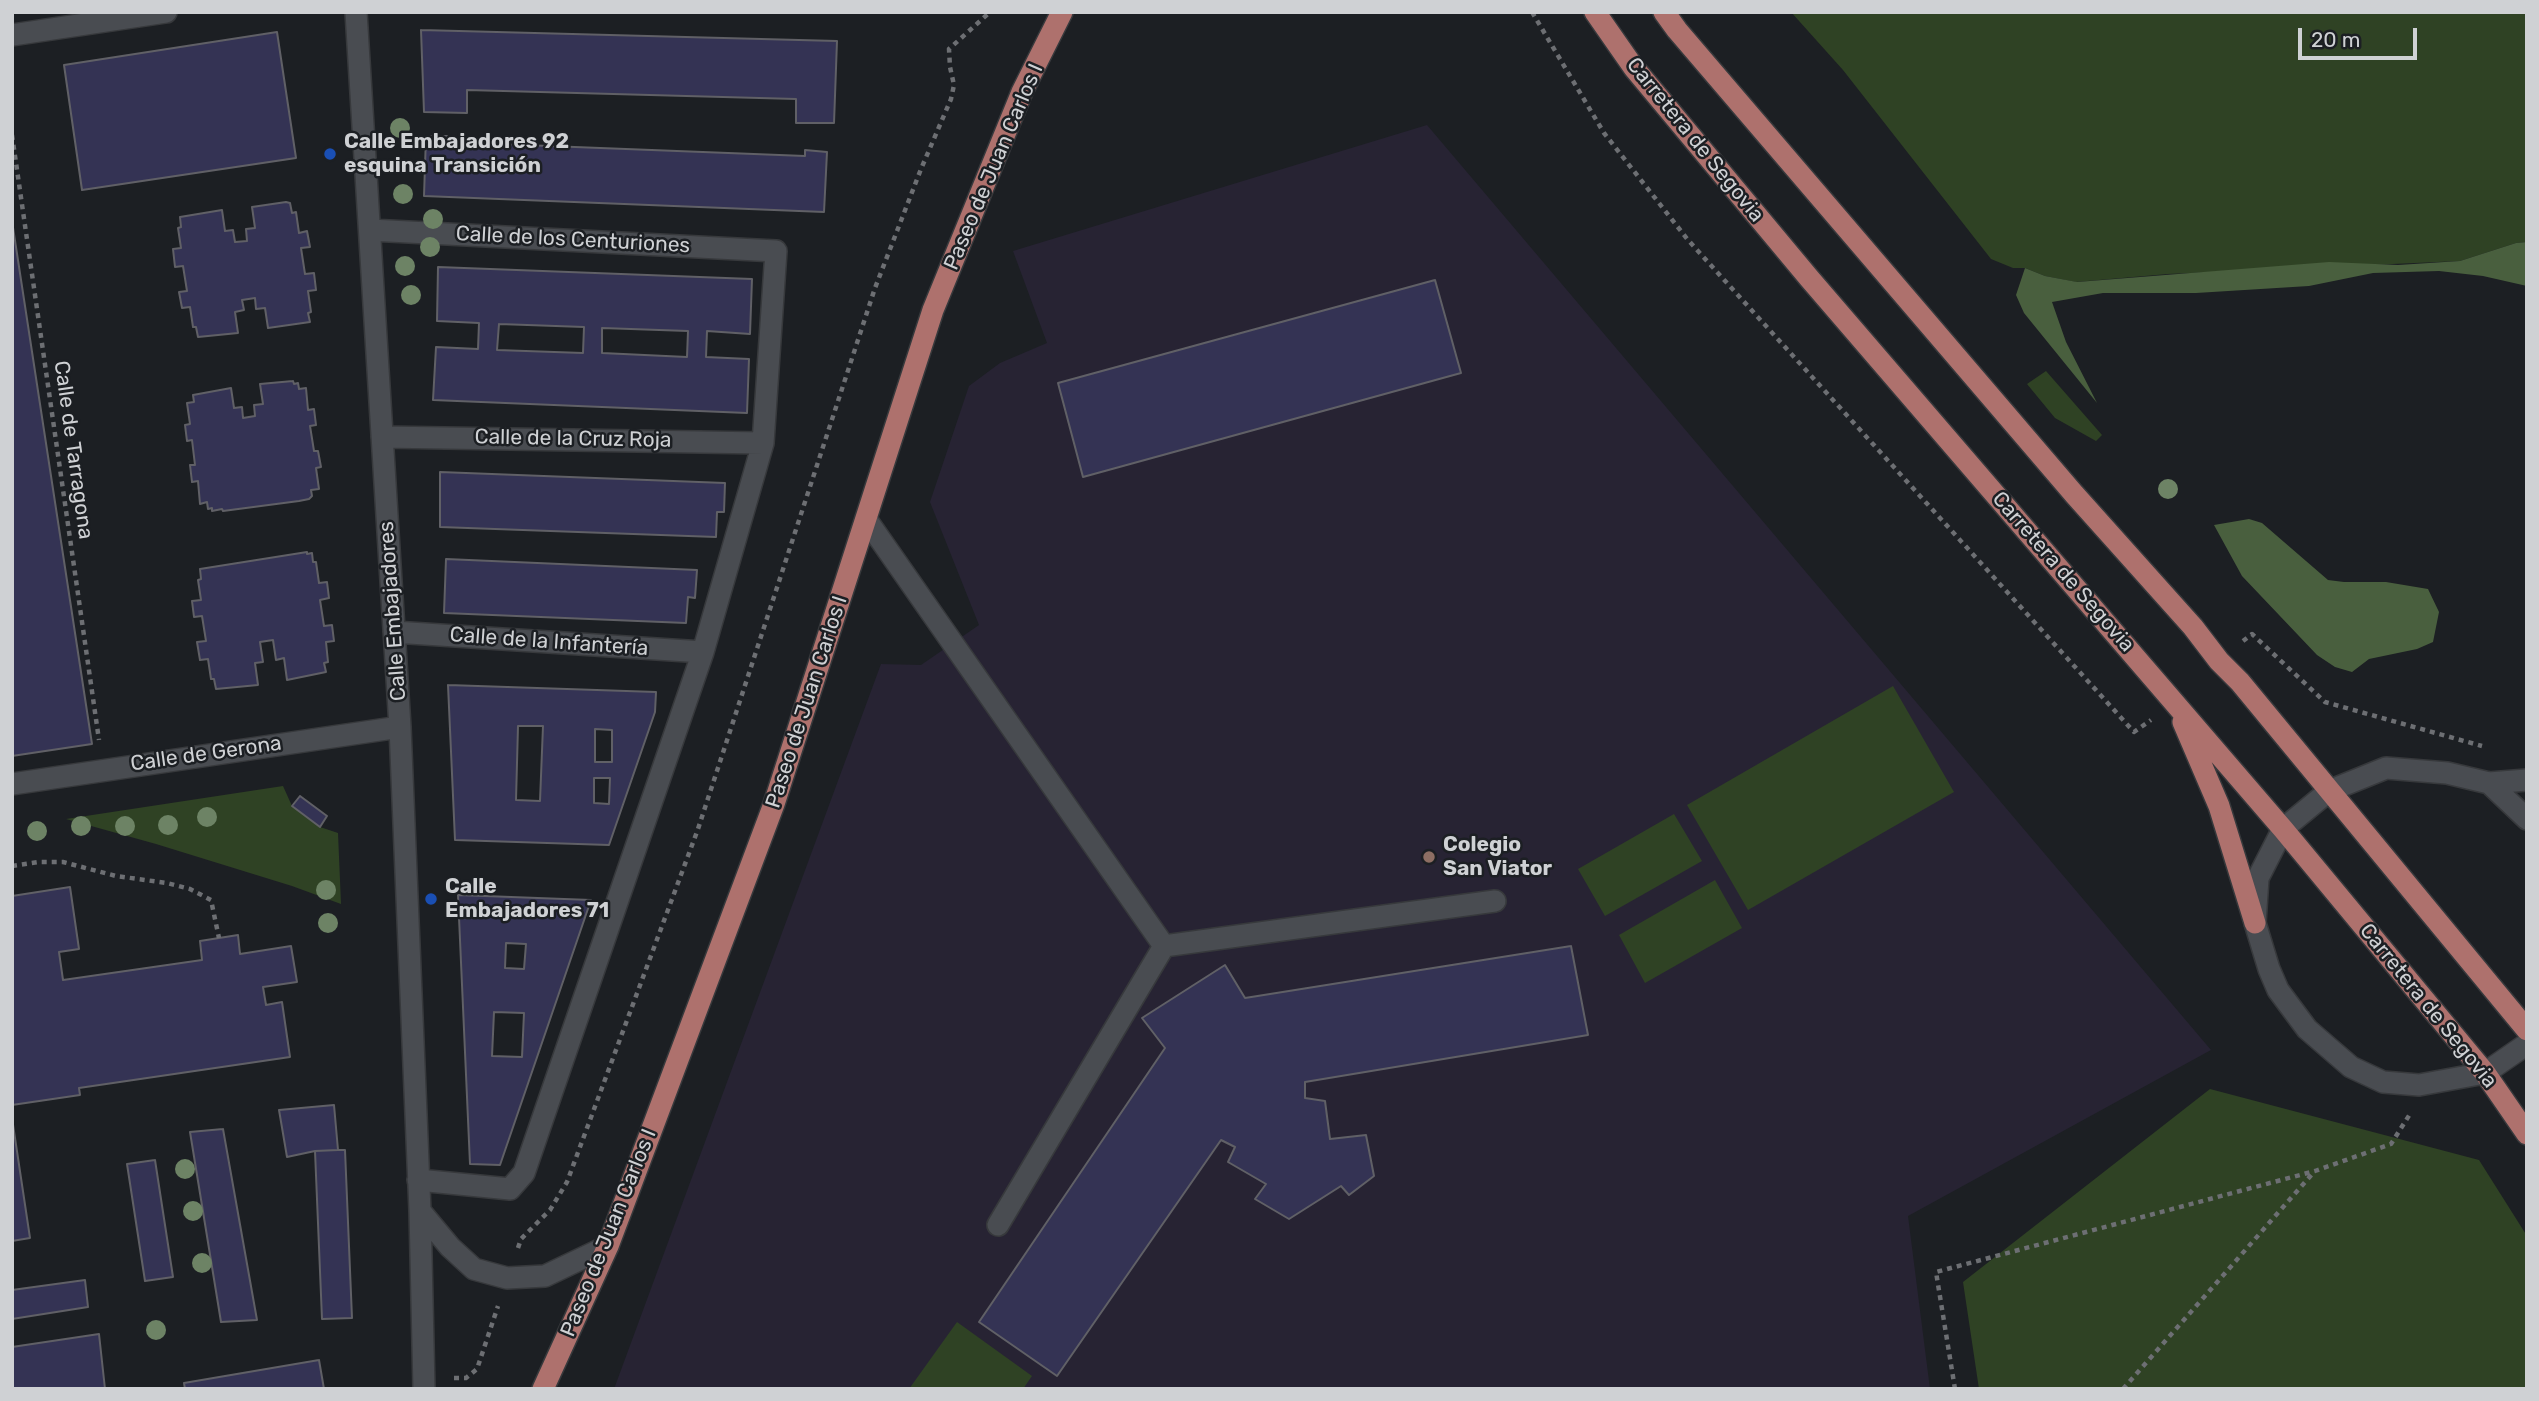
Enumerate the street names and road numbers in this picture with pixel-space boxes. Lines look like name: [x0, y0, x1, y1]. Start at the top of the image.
street label: Carretera de Segovia: [1621, 53, 1769, 227]
street label: Paseo de Juan Carlos I: [939, 60, 1049, 274]
street label: Calle de los Centuriones: [455, 221, 691, 259]
street label: Calle de Tarragona: [48, 359, 98, 541]
street label: Calle de la Cruz Roja: [474, 425, 672, 453]
street label: Carretera de Segovia: [1986, 487, 2140, 657]
street label: Calle Embajadores: [374, 520, 412, 702]
street label: Paseo de Juan Carlos I: [761, 593, 853, 811]
street label: Calle de la Infantería: [449, 622, 649, 662]
street label: Calle de Gerona: [129, 731, 283, 777]
street label: Carretera de Segovia: [2354, 919, 2502, 1093]
street label: Paseo de Juan Carlos I: [556, 1126, 662, 1340]

